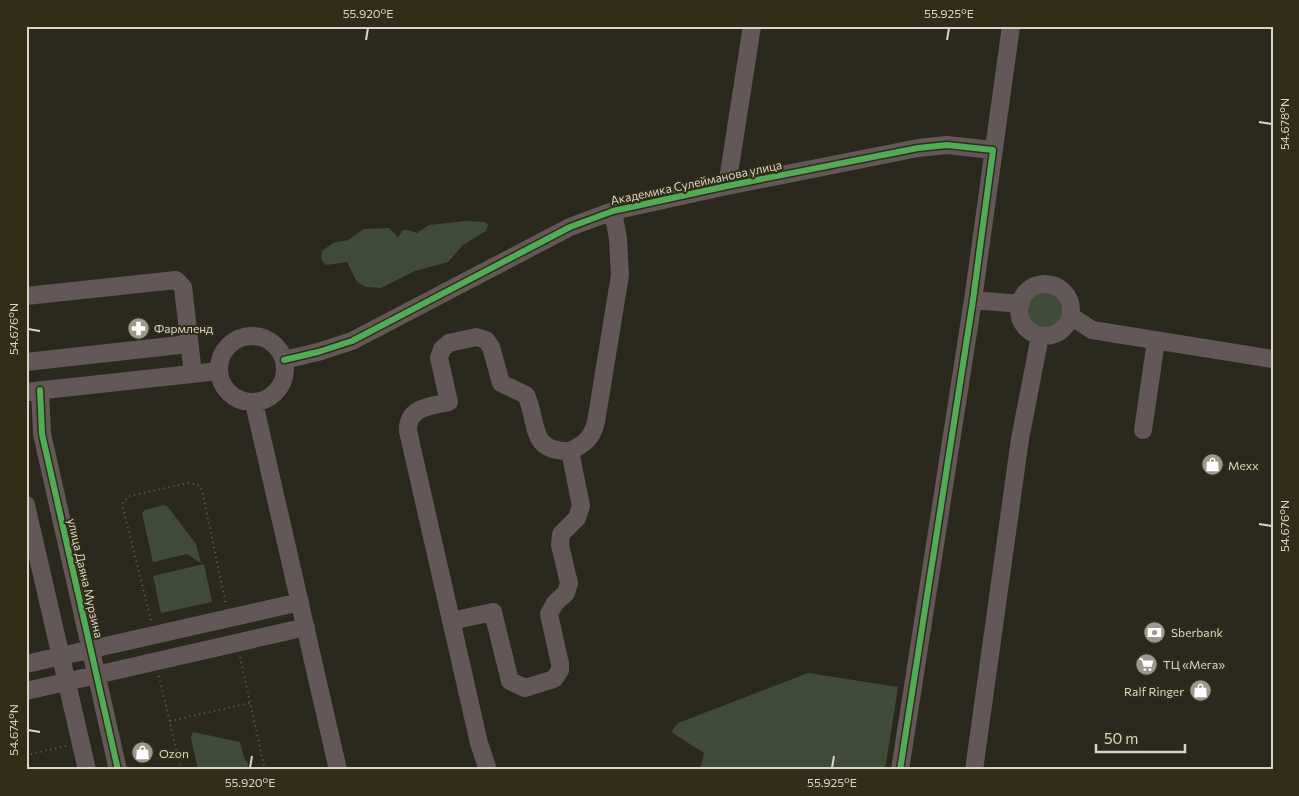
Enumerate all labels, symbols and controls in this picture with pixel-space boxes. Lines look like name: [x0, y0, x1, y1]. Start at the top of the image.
text: 55.920°E: [343, 6, 393, 20]
text: 55.925°E: [924, 6, 974, 20]
text: 54.678°N: [1277, 98, 1291, 150]
street label: Академика Сулейманова улица: [609, 157, 783, 207]
text: 54.676°N: [6, 303, 20, 355]
pharmacy icon: Фармленд: [126, 316, 150, 340]
place label: Фармленд: [154, 321, 213, 335]
shop icon: Mexx: [1200, 453, 1224, 477]
place label: Mexx: [1228, 458, 1259, 472]
text: 54.676°N: [1277, 500, 1291, 552]
street label: улица Даяна Мурзина: [65, 517, 107, 639]
bank icon: Sberbank: [1143, 620, 1167, 644]
place label: Sberbank: [1171, 625, 1224, 639]
supermarket icon: ТЦ «Мега»: [1135, 652, 1159, 676]
place label: ТЦ «Мега»: [1163, 657, 1225, 671]
shop icon: Ralf Ringer: [1188, 679, 1212, 703]
place label: Ralf Ringer: [1124, 684, 1184, 698]
text: 54.674°N: [6, 704, 20, 756]
scale bar: [1096, 721, 1185, 753]
text: 50 m: [1104, 729, 1138, 747]
shop icon: Ozon: [131, 741, 155, 765]
place label: Ozon: [159, 746, 189, 760]
text: 55.920°E: [225, 775, 275, 789]
text: 55.925°E: [807, 775, 857, 789]

